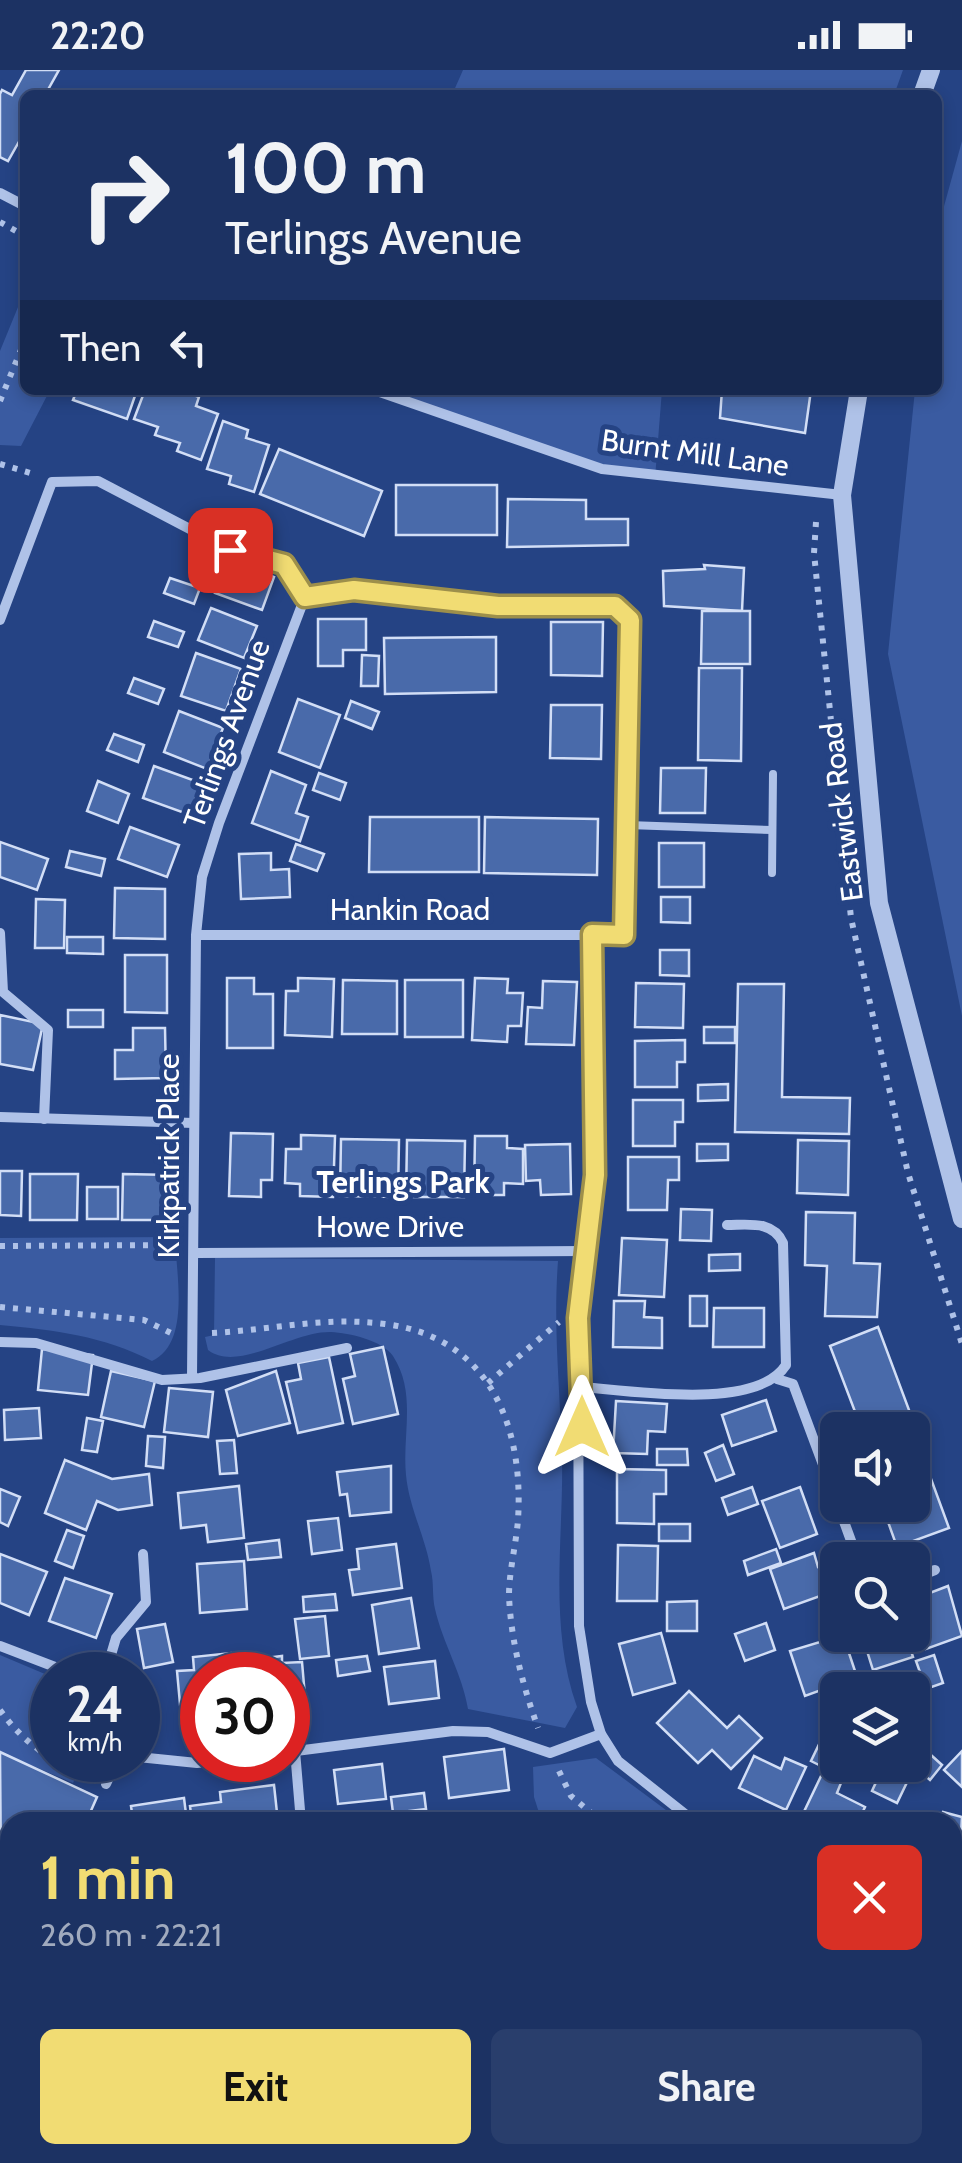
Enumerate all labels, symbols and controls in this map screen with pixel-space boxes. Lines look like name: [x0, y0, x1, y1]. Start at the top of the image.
text: 22:20: [50, 12, 146, 59]
text: 100 m: [225, 125, 426, 211]
icon: right: [60, 130, 190, 260]
text: Terlings Avenue: [225, 211, 522, 265]
icon: left: [161, 320, 216, 375]
text: Then: [60, 324, 141, 371]
street label: Burnt Mill Lane: [599, 421, 791, 484]
pin: [188, 508, 273, 593]
icon: arrive: [203, 523, 258, 578]
street label: Terlings Avenue: [175, 635, 278, 833]
street label: Eastwick Road: [812, 720, 871, 904]
street label: Hankin Road: [330, 891, 490, 928]
street label: Kirkpatrick Place: [150, 1054, 187, 1258]
district label: Terlings Park: [316, 1162, 490, 1201]
street label: Howe Drive: [316, 1208, 464, 1245]
position arrow: [530, 1375, 634, 1479]
map controls: [820, 1412, 930, 1782]
button: sound: [820, 1412, 930, 1522]
button: search: [820, 1542, 930, 1652]
speed limit sign: 30: [180, 1652, 310, 1782]
button: layers: [820, 1672, 930, 1782]
text: 24: [66, 1674, 124, 1735]
text: km/h: [68, 1727, 122, 1757]
text: 1 min: [40, 1841, 175, 1914]
button: close: [817, 1845, 922, 1950]
text: 260 m · 22:21: [40, 1915, 222, 1954]
button: Exit: [40, 2029, 471, 2144]
button: Share: [491, 2029, 922, 2144]

